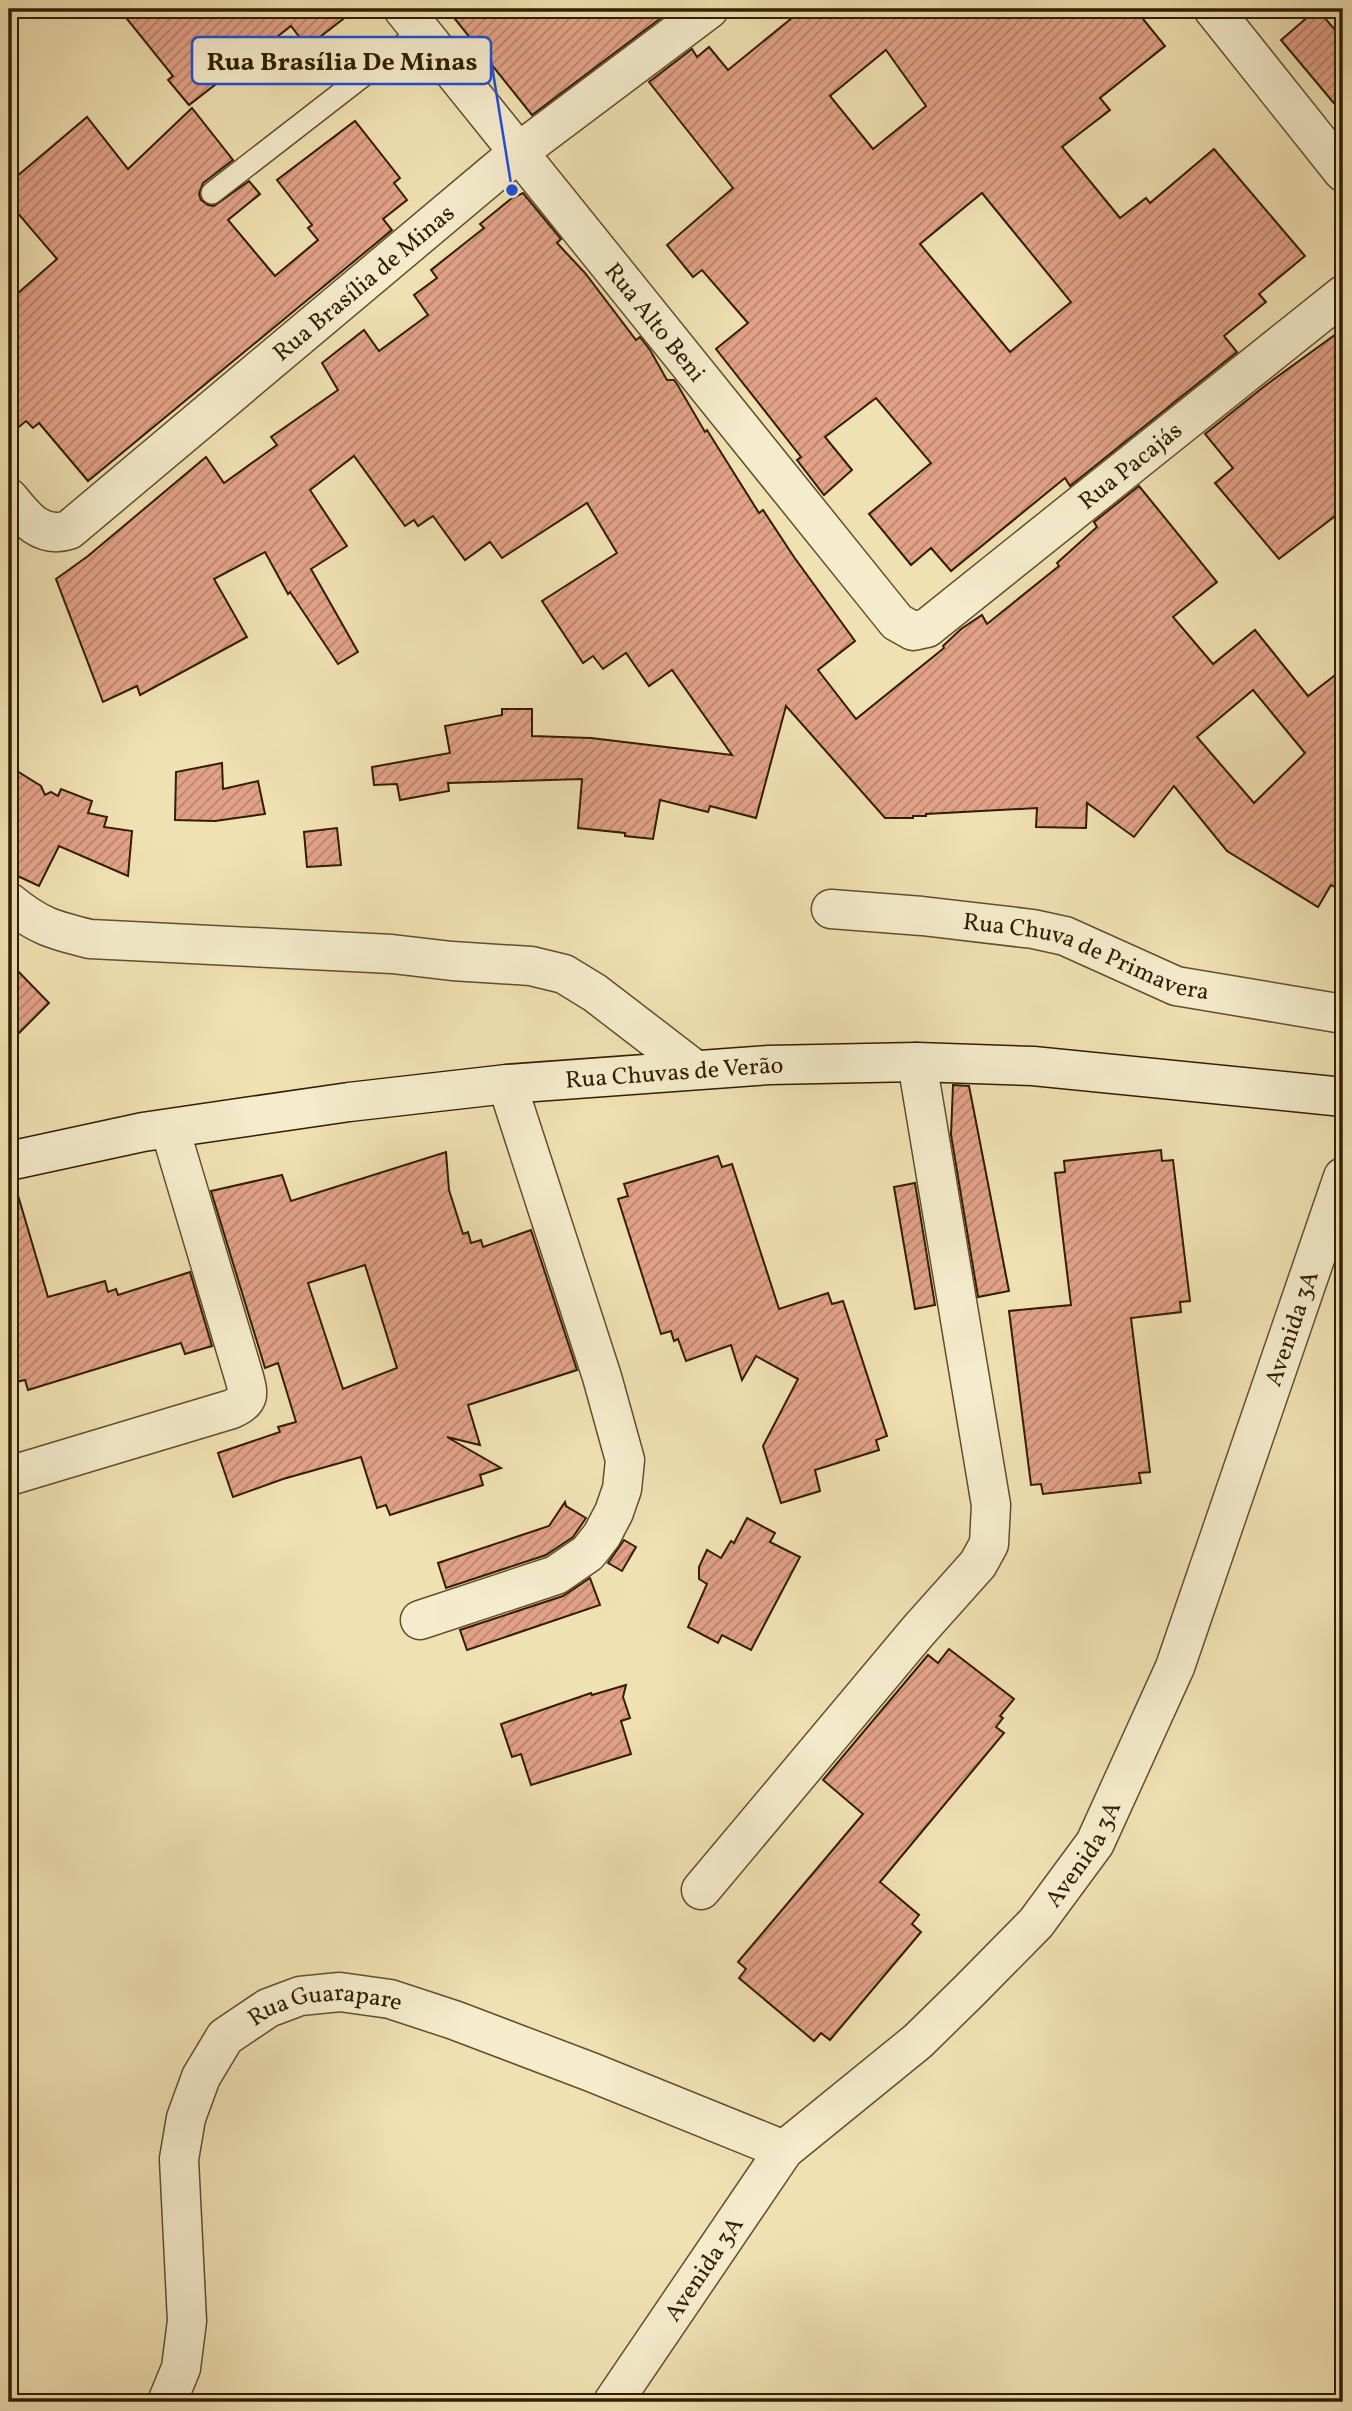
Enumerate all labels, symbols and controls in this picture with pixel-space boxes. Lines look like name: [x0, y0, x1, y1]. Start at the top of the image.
callout: Rua Brasília De Minas: [192, 37, 491, 84]
text: Rua Brasília De Minas: [206, 45, 478, 81]
street label: Rua Brasília de Minas: [266, 198, 463, 371]
street label: Rua Alto Beni: [595, 256, 712, 390]
street label: Rua Pacajás: [1072, 415, 1190, 519]
street label: Rua Chuva de Primavera: [961, 906, 1212, 1010]
street label: Rua Chuvas de Verão: [564, 1050, 784, 1099]
street label: Avenida 3A: [1257, 1266, 1329, 1391]
street label: Avenida 3A: [1038, 1796, 1131, 1915]
street label: Rua Guarapare: [242, 1977, 407, 2036]
street label: Avenida 3A: [657, 2210, 753, 2329]

